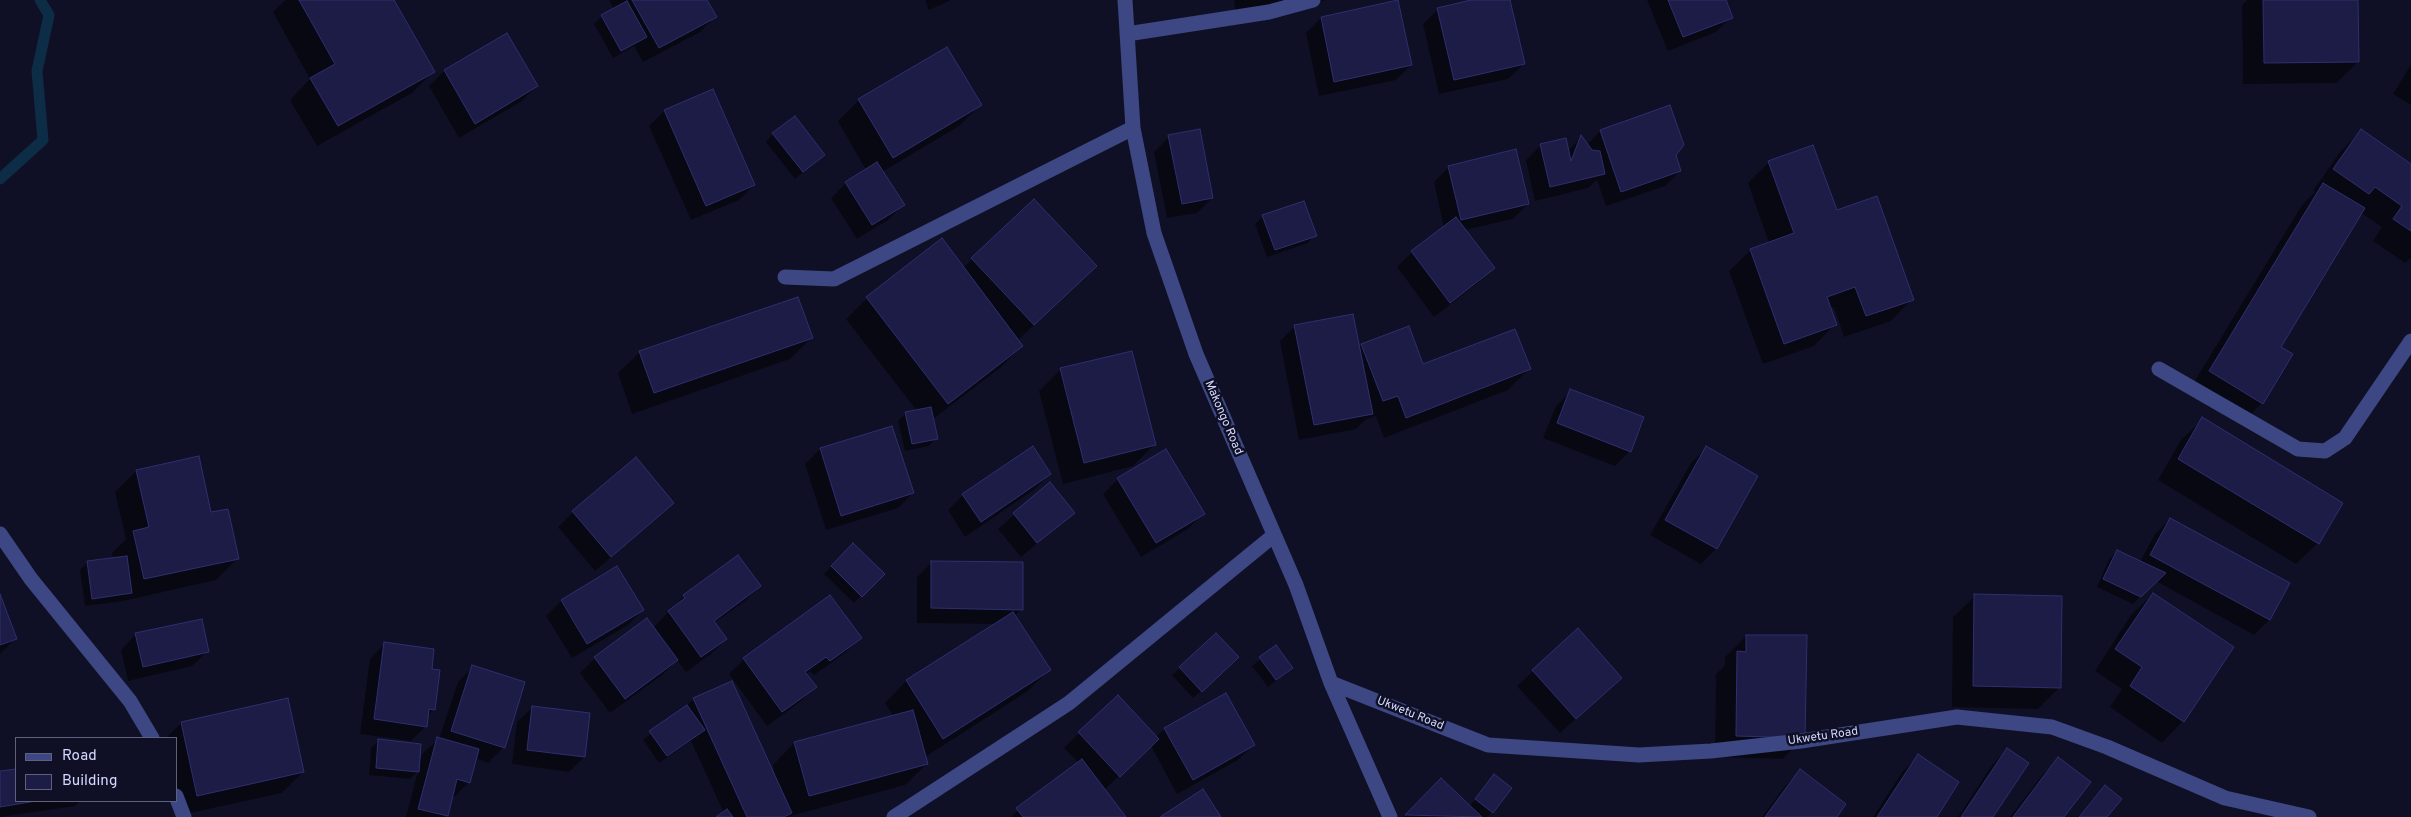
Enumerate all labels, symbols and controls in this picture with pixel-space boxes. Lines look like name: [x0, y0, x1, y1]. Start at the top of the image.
street label: Makongo Road: [1201, 379, 1245, 457]
street label: Ukwetu Road: [1374, 694, 1446, 734]
street label: Ukwetu Road: [1787, 725, 1859, 749]
legend: [15, 737, 178, 802]
text: Road: [62, 747, 97, 766]
text: Building: [62, 772, 117, 791]

